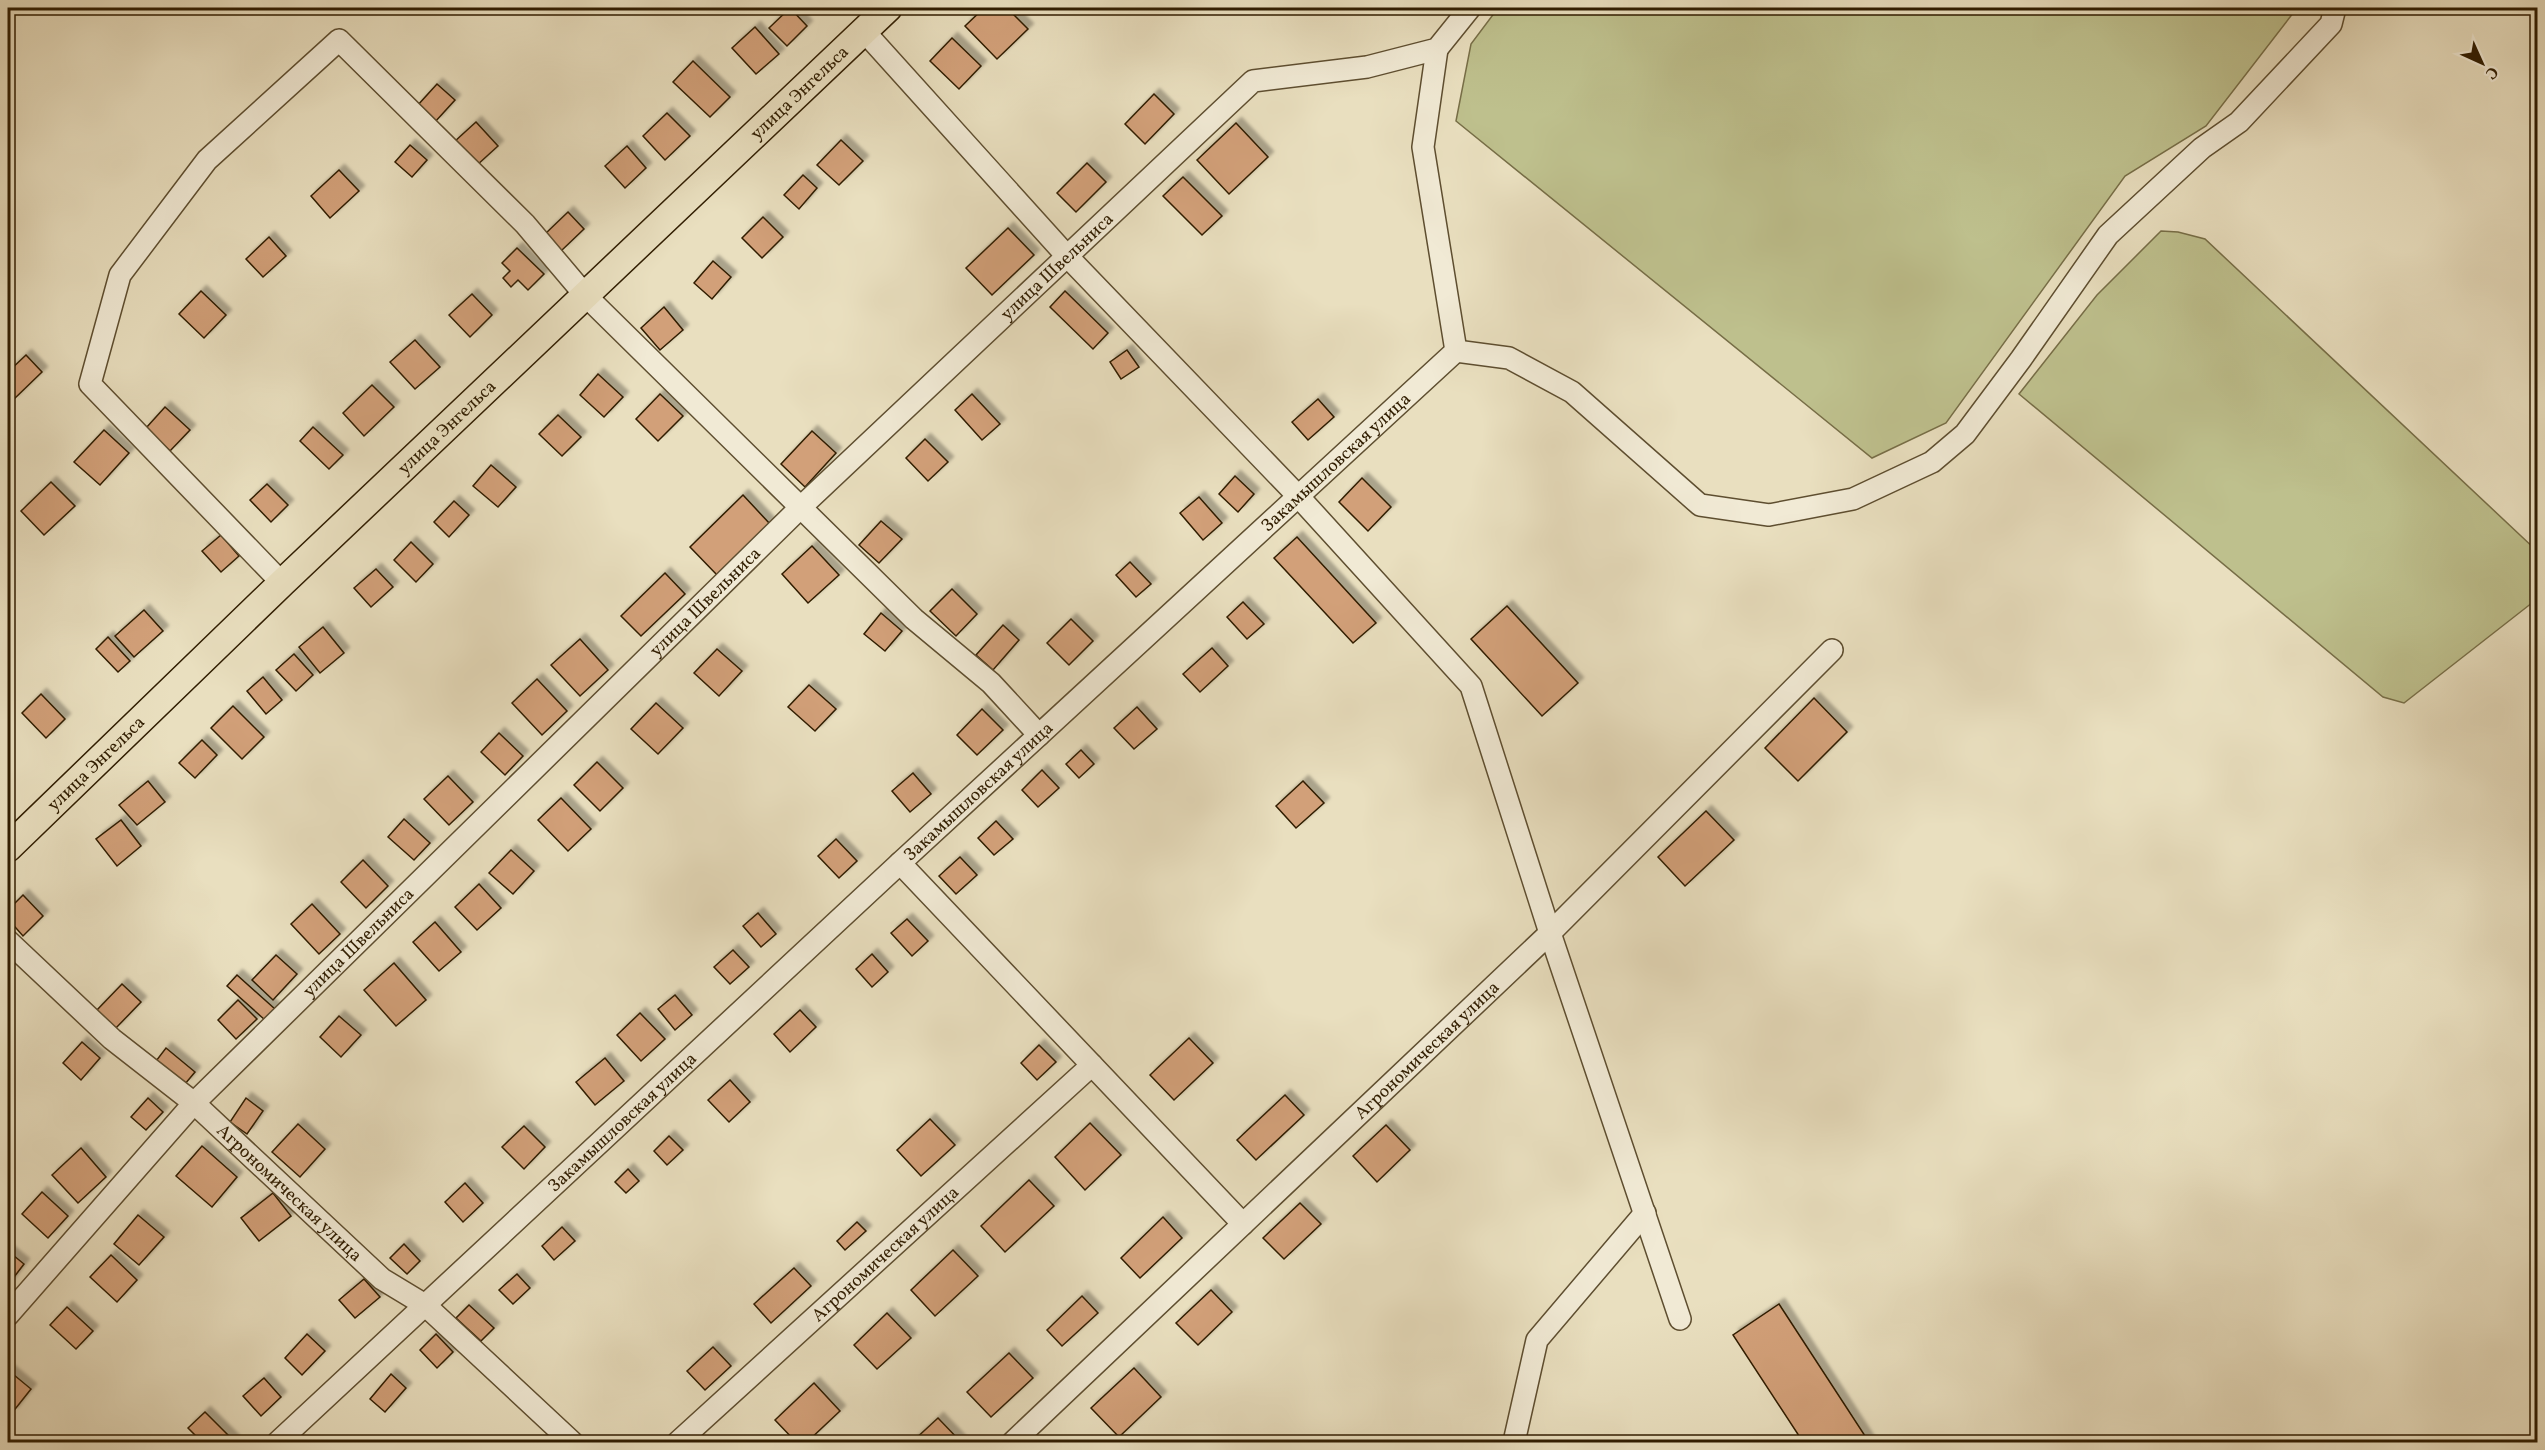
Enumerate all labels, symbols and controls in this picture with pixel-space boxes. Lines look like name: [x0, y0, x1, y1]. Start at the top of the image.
north arrow: [2452, 33, 2512, 93]
street label: улица Энгельса: [745, 40, 855, 146]
text: С: [2480, 61, 2503, 84]
street label: улица Швельниса: [996, 208, 1120, 327]
street label: улица Энгельса: [393, 375, 502, 481]
street label: Закамышловская улица: [1256, 387, 1417, 538]
street label: улица Швельниса: [645, 542, 767, 663]
street label: улица Энгельса: [42, 711, 151, 818]
street label: Закамышловская улица: [899, 717, 1060, 868]
street label: улица Швельниса: [298, 882, 420, 1003]
street label: Агрономическая улица: [1350, 976, 1506, 1126]
street label: Закамышловская улица: [543, 1047, 703, 1199]
street label: Агрономическая улица: [210, 1119, 367, 1268]
street label: Агрономическая улица: [807, 1181, 965, 1328]

